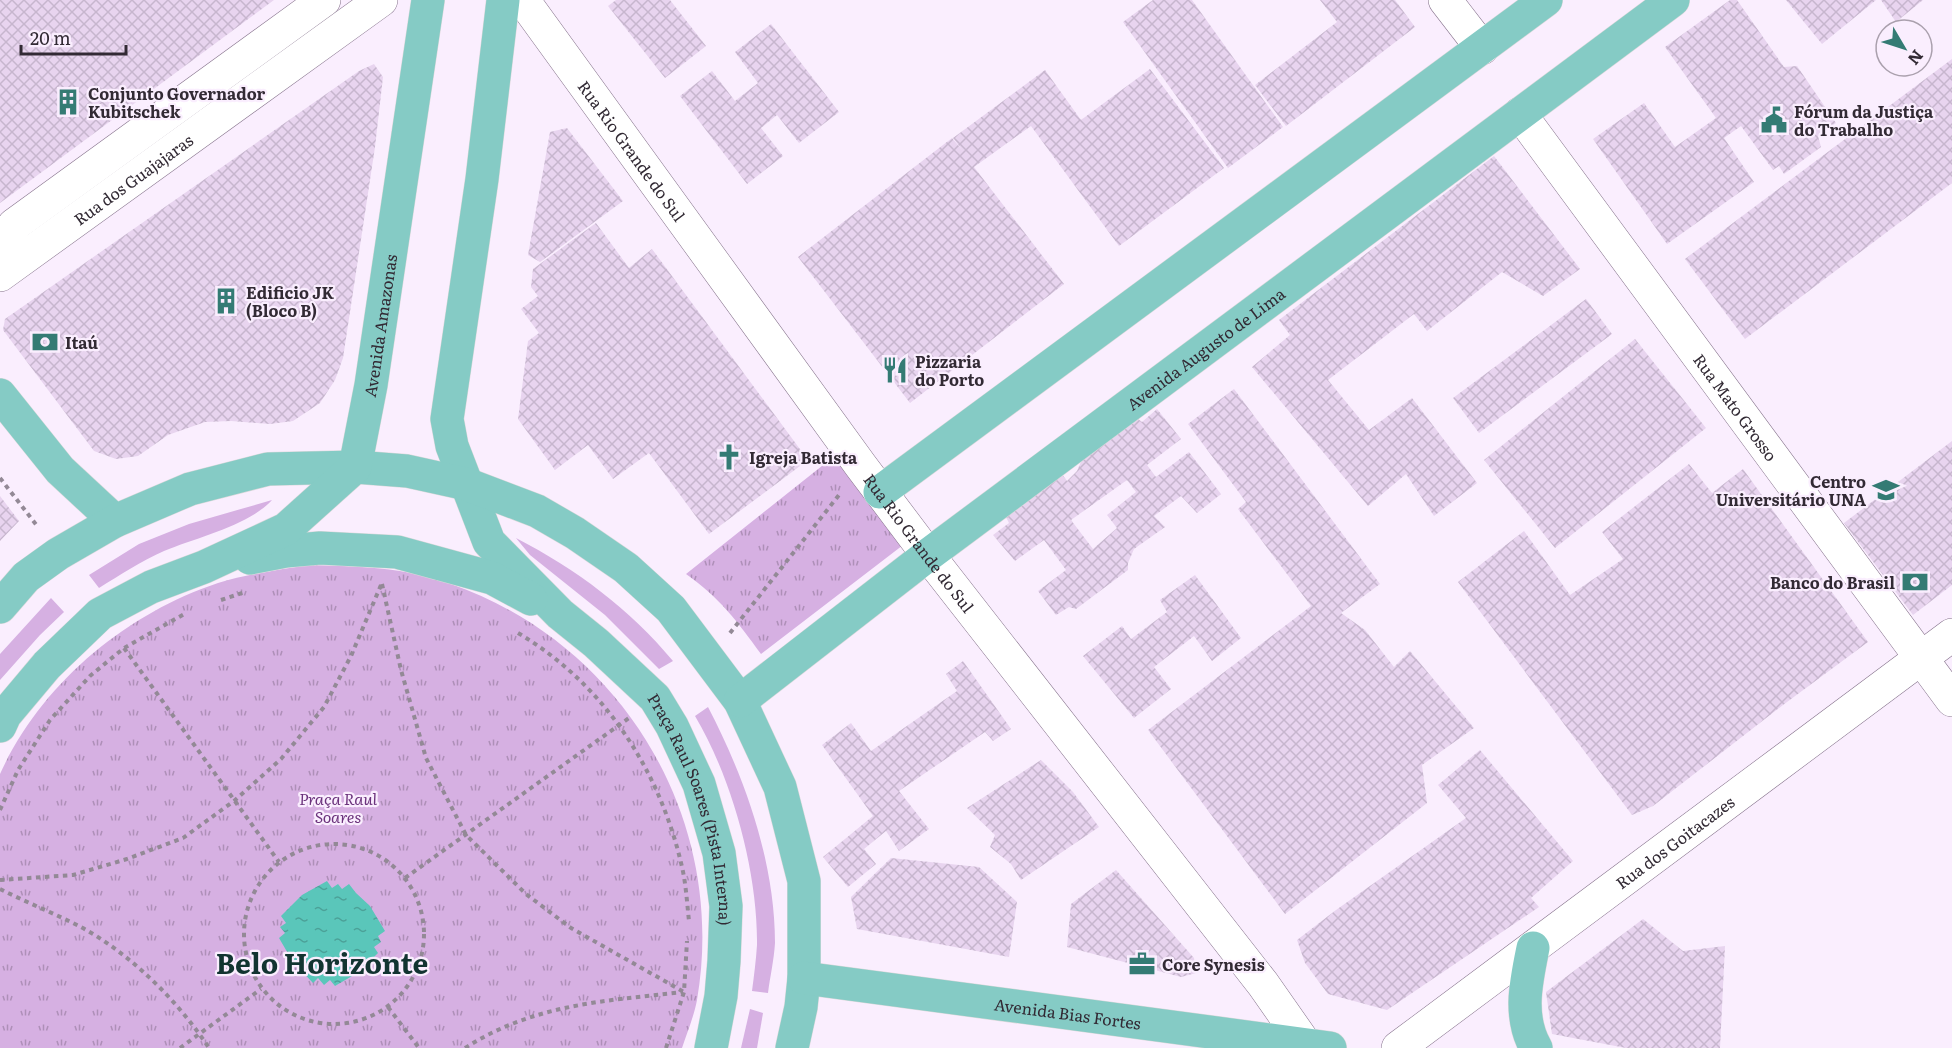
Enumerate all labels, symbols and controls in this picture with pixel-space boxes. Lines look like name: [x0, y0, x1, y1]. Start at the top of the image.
scale bar: [21, 18, 126, 56]
north arrow: [1874, 18, 1934, 78]
text: 20 m: [30, 24, 71, 51]
text: N: [1903, 45, 1930, 71]
street label: Rua Rio Grande do Sul: [573, 75, 692, 226]
place label: Conjunto Governador Kubitschek: [88, 81, 266, 123]
building icon: Conjunto Governador Kubitschek: [53, 87, 83, 117]
place label: Fórum da Justiça do Trabalho: [1794, 99, 1934, 141]
public building icon: Fórum da Justiça do Trabalho: [1759, 105, 1789, 135]
street label: Rua dos Guajajaras: [68, 128, 198, 230]
street label: Avenida Amazonas: [357, 253, 402, 399]
place label: Edificio JK (Bloco B): [246, 280, 334, 322]
street label: Avenida Augusto de Lima: [1121, 281, 1290, 415]
building icon: Edificio JK (Bloco B): [211, 286, 241, 316]
bank icon: Itaú: [30, 327, 60, 357]
place label: Itaú: [65, 330, 98, 354]
street label: Rua Mato Grosso: [1688, 348, 1784, 466]
place label: Pizzaria do Porto: [915, 349, 984, 391]
restaurant icon: Pizzaria do Porto: [880, 355, 910, 385]
church icon: Igreja Batista: [714, 442, 744, 472]
place label: Igreja Batista: [749, 445, 858, 469]
street label: Rua Rio Grande do Sul: [858, 468, 980, 617]
place label: Centro Universitário UNA: [1716, 469, 1866, 511]
school or university icon: Centro Universitário UNA: [1871, 475, 1901, 505]
bank icon: Banco do Brasil: [1900, 567, 1930, 597]
place label: Banco do Brasil: [1770, 570, 1895, 594]
street label: Praça Raul Soares (Pista Interna): [643, 688, 738, 926]
park label: Praça Raul Soares: [299, 786, 378, 828]
street label: Rua dos Goitacazes: [1610, 789, 1739, 894]
district label: Belo Horizonte: [216, 941, 428, 983]
office icon: Core Synesis: [1127, 949, 1157, 979]
place label: Core Synesis: [1162, 952, 1265, 976]
street label: Avenida Bias Fortes: [993, 991, 1142, 1035]

